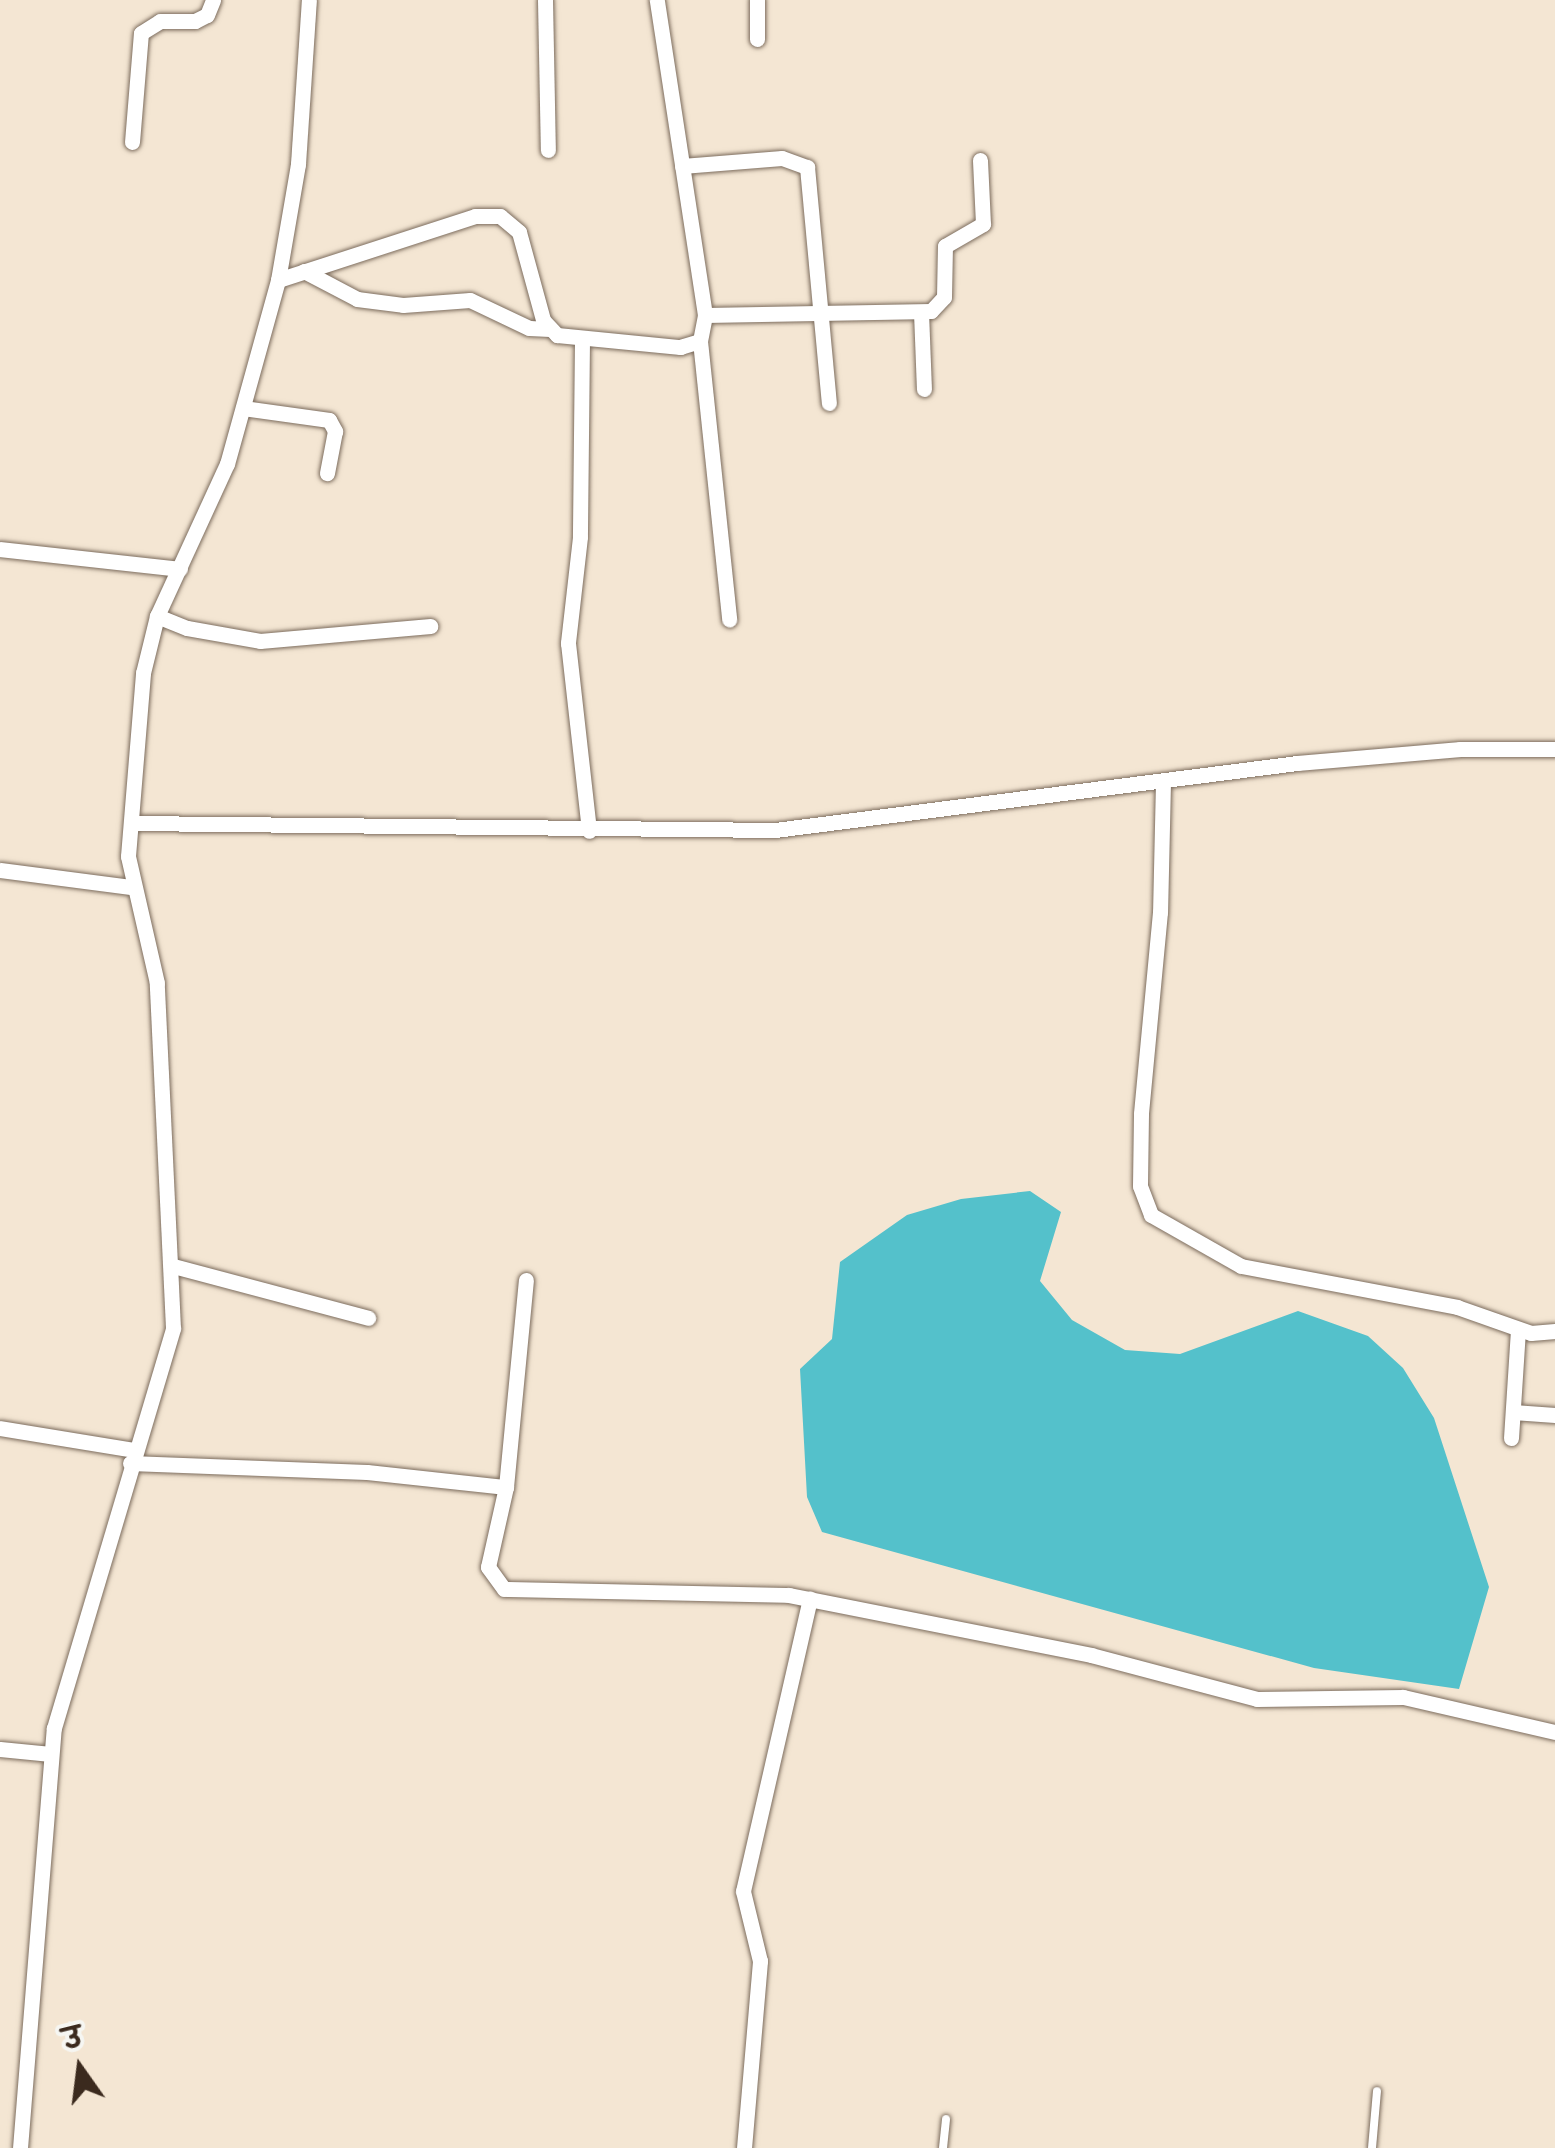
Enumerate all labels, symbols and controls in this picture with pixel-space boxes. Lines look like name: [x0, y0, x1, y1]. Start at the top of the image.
north arrow: [30, 2018, 130, 2118]
text: उ: [60, 2021, 86, 2057]

